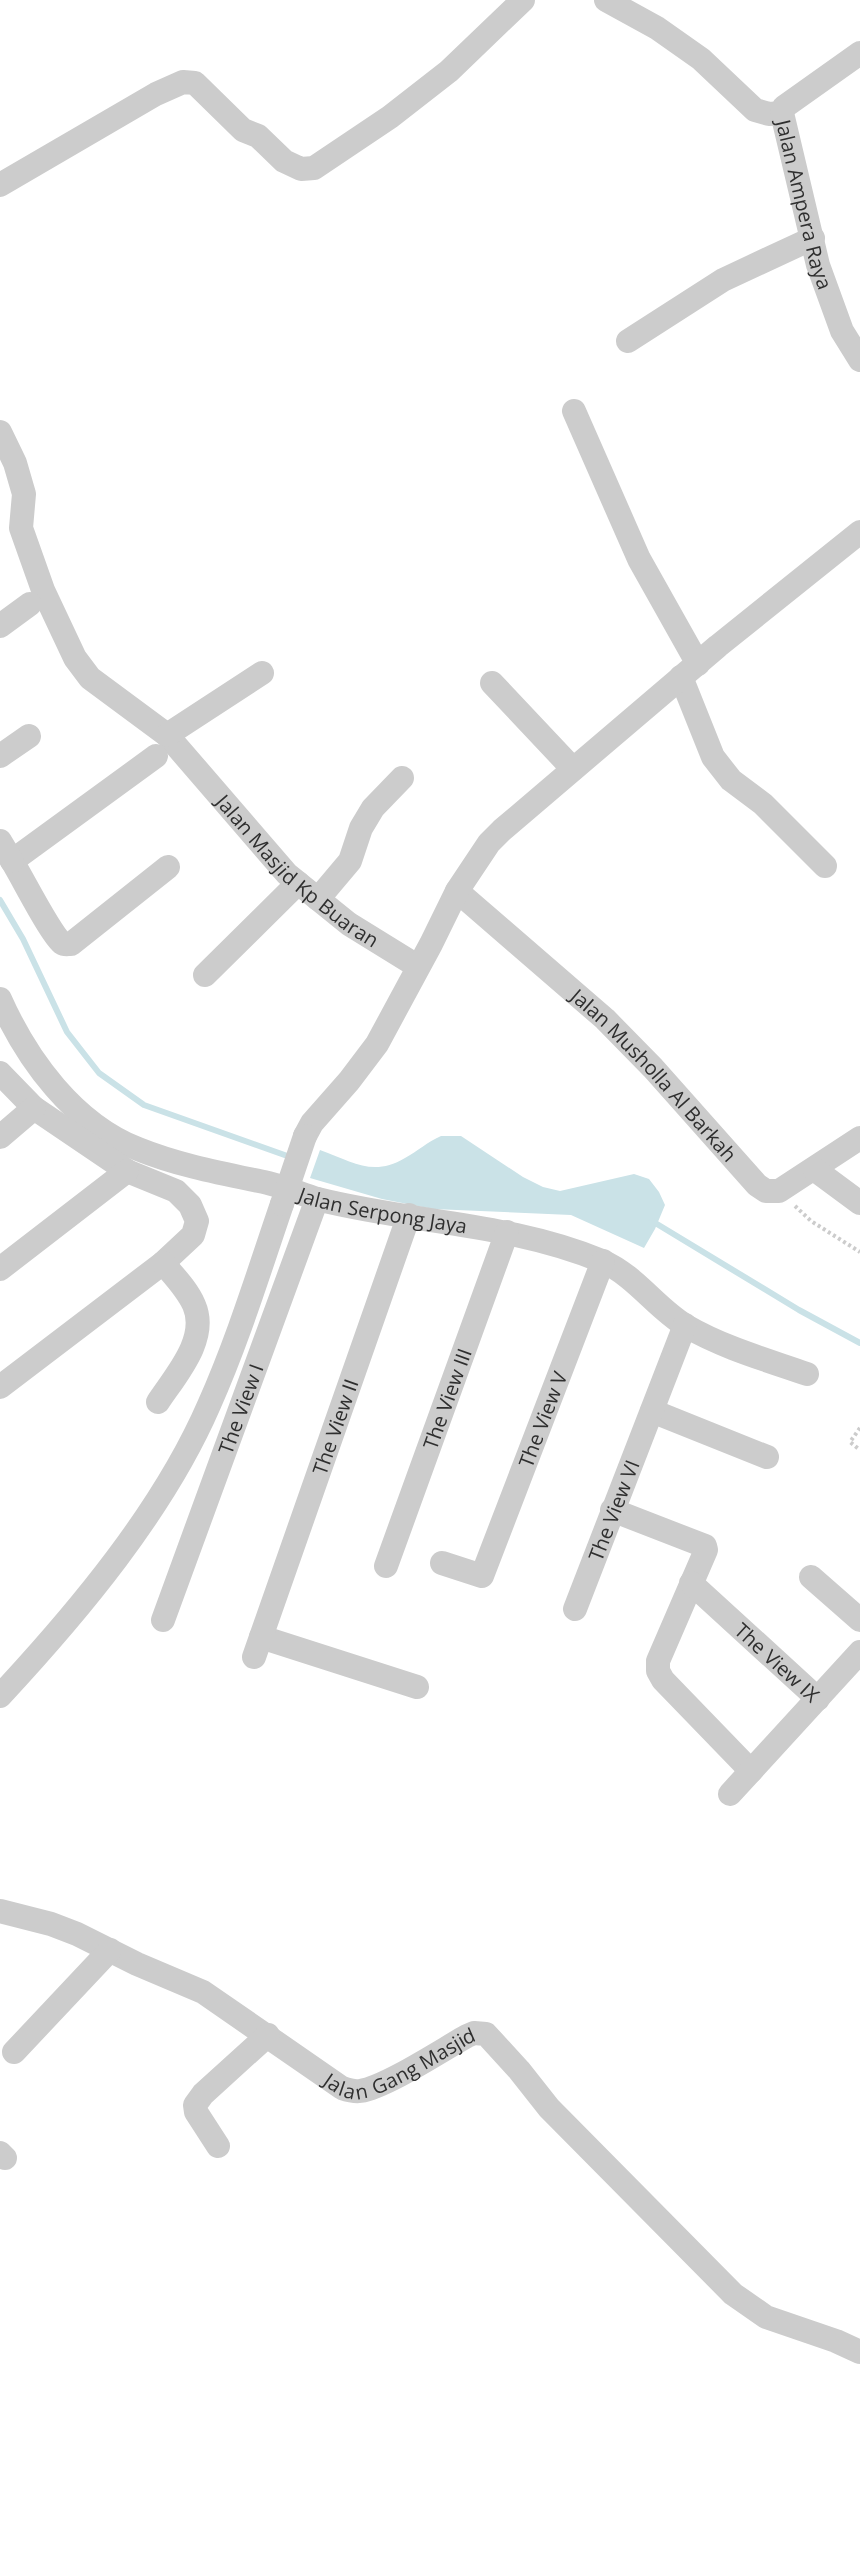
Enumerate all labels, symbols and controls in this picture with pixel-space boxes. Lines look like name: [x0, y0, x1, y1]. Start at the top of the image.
street label: Jalan Ampera Raya: [770, 115, 839, 293]
street label: Jalan Masjid Kp Buaran: [209, 787, 384, 953]
street label: Jalan Musholla Al Barkah: [564, 981, 743, 1167]
street label: Jalan Serpong Jaya: [293, 1180, 469, 1239]
street label: The View III: [416, 1344, 477, 1453]
street label: The View I: [211, 1360, 269, 1458]
street label: The View V: [512, 1367, 573, 1471]
street label: The View II: [305, 1375, 364, 1478]
street label: The View VI: [582, 1456, 645, 1565]
street label: The View IX: [729, 1616, 826, 1708]
street label: Jalan Gang Masjid: [317, 2021, 479, 2105]

